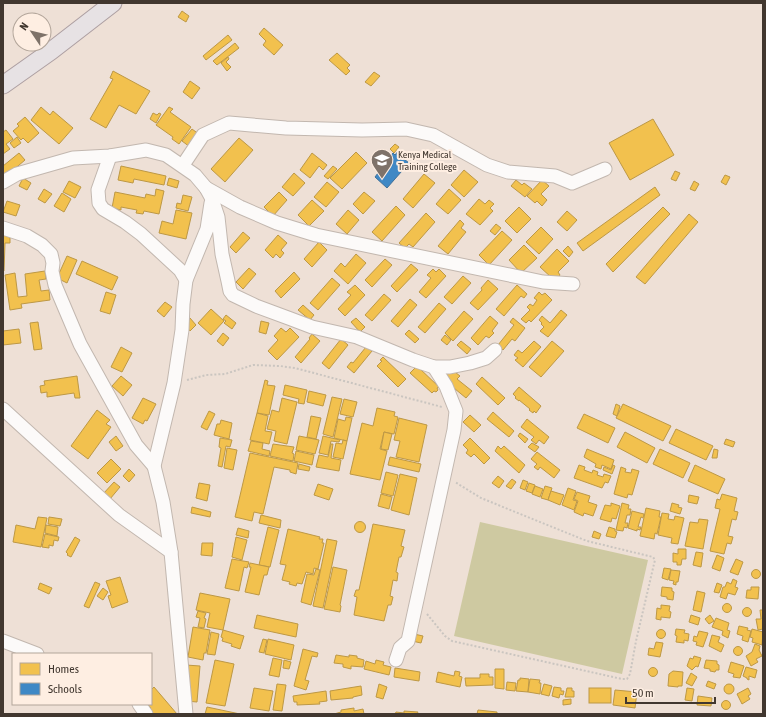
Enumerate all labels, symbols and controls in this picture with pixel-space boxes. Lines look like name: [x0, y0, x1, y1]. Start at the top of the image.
north arrow: [12, 12, 52, 52]
text: N: [17, 20, 31, 32]
school or university icon: Kenya Medical Training College: [369, 147, 395, 180]
place label: Kenya Medical Training College: [398, 149, 457, 172]
legend: [12, 653, 152, 705]
text: Homes: [48, 662, 79, 676]
scale bar: [626, 679, 715, 705]
text: Schools: [48, 682, 82, 696]
text: 50 m: [632, 686, 654, 700]

